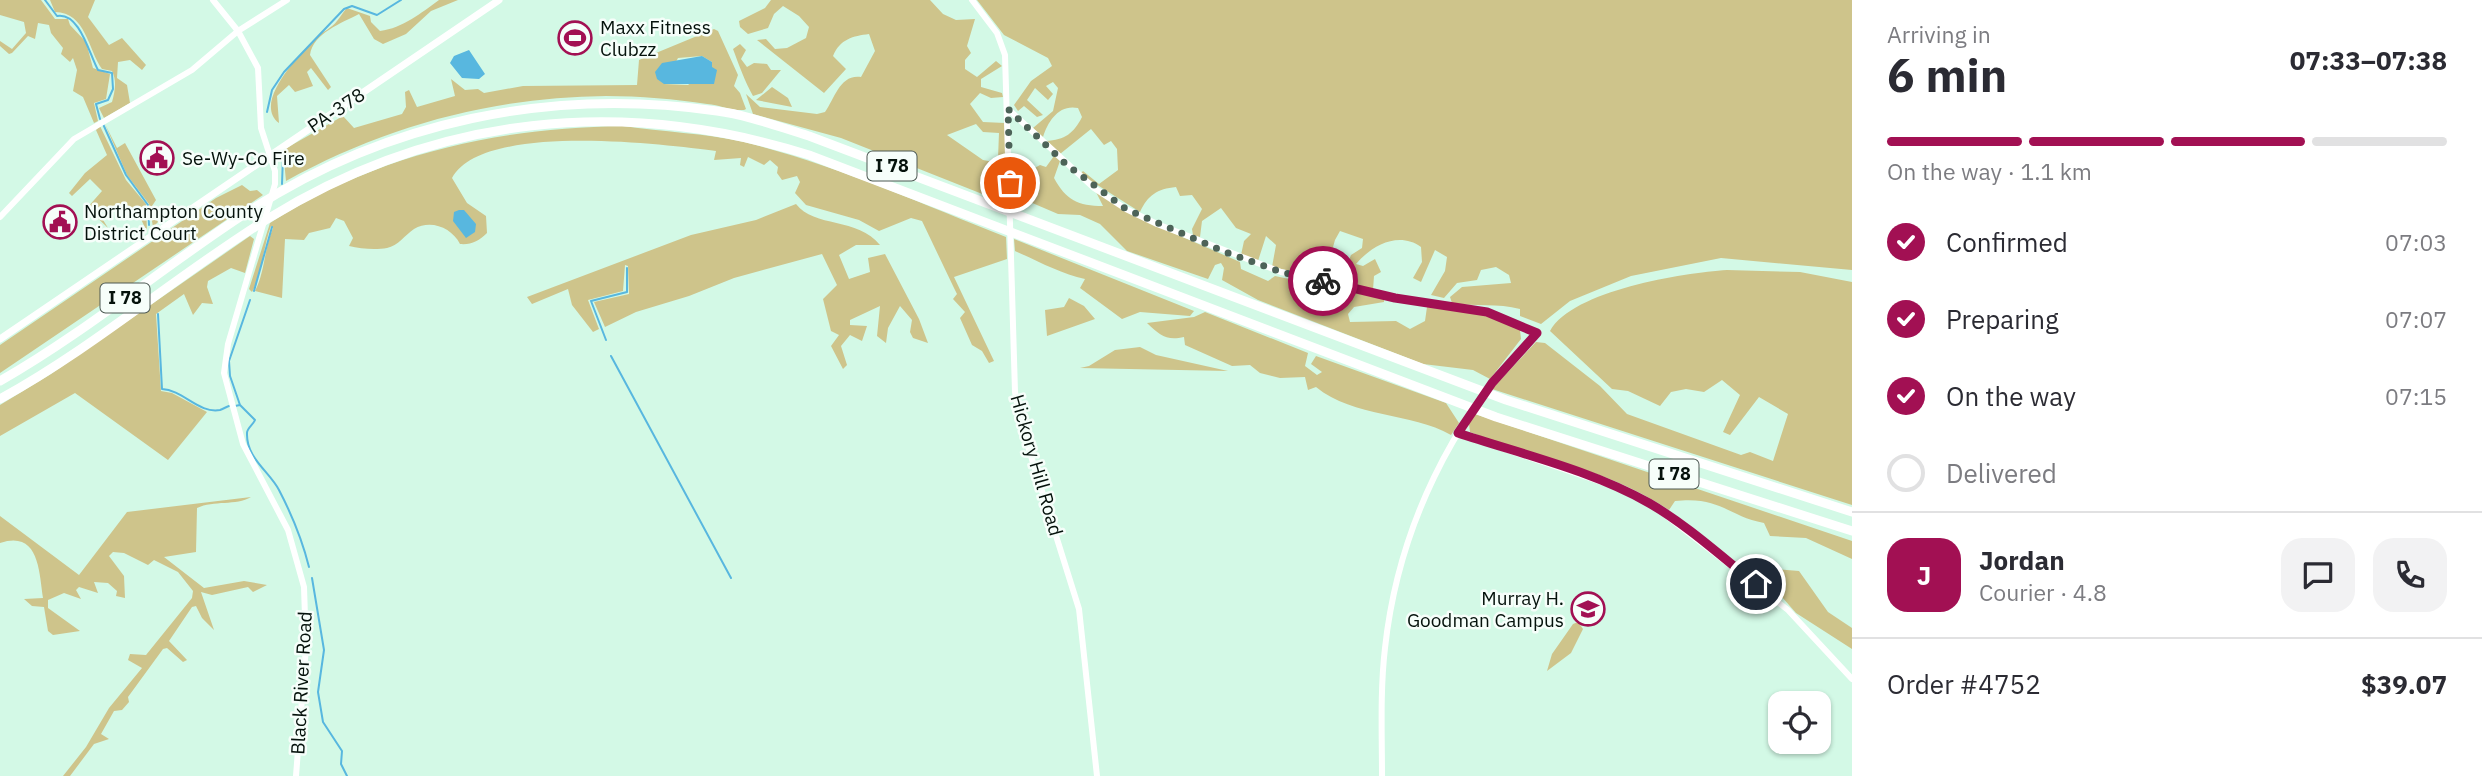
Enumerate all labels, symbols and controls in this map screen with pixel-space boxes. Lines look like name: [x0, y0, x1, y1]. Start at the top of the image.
place label: Maxx Fitness Clubzz: [600, 15, 711, 61]
sports icon: Maxx Fitness Clubzz: [556, 19, 594, 57]
text: Arriving in: [1887, 19, 1991, 49]
text: 07:33–07:38: [2290, 43, 2447, 77]
text: 6 min: [1887, 45, 2007, 105]
street label: PA-378: [303, 82, 369, 138]
public building icon: Se-Wy-Co Fire: [138, 139, 176, 177]
place label: Se-Wy-Co Fire: [182, 146, 305, 170]
road number: I 78: [868, 152, 917, 181]
pin: [980, 153, 1040, 213]
text: On the way · 1.1 km: [1887, 156, 2092, 186]
icon: bag: [991, 164, 1029, 202]
place label: Northampton County District Court: [84, 199, 263, 245]
public building icon: Northampton County District Court: [41, 203, 79, 241]
icon: check: [1887, 223, 1925, 261]
text: Confirmed: [1946, 225, 2068, 259]
text: 07:03: [2385, 227, 2447, 257]
courier: [1288, 246, 1358, 316]
icon: bike: [1304, 262, 1342, 300]
road number: I 78: [100, 284, 150, 312]
icon: check: [1887, 300, 1925, 338]
text: Preparing: [1946, 302, 2059, 336]
text: 07:07: [2385, 304, 2447, 334]
icon: check: [1887, 377, 1925, 415]
text: On the way: [1946, 379, 2076, 413]
text: 07:15: [2385, 381, 2447, 411]
street label: Hickory Hill Road: [1005, 392, 1069, 538]
text: Delivered: [1946, 456, 2057, 490]
road number: I 78: [1650, 460, 1698, 488]
button: chat: [2281, 538, 2355, 612]
button: phone: [2373, 538, 2447, 612]
text: Jordan: [1979, 543, 2065, 577]
pin: [1726, 554, 1786, 614]
text: J: [1917, 558, 1931, 592]
icon: home: [1737, 565, 1775, 603]
text: Courier · 4.8: [1979, 577, 2107, 607]
place label: Murray H. Goodman Campus: [1407, 586, 1564, 632]
school or university icon: Murray H. Goodman Campus: [1569, 590, 1607, 628]
street label: Black River Road: [285, 611, 317, 755]
text: Order #4752: [1887, 667, 2041, 701]
text: $39.07: [2361, 667, 2447, 701]
map controls: [1768, 691, 1831, 754]
button: locate: [1768, 691, 1831, 754]

